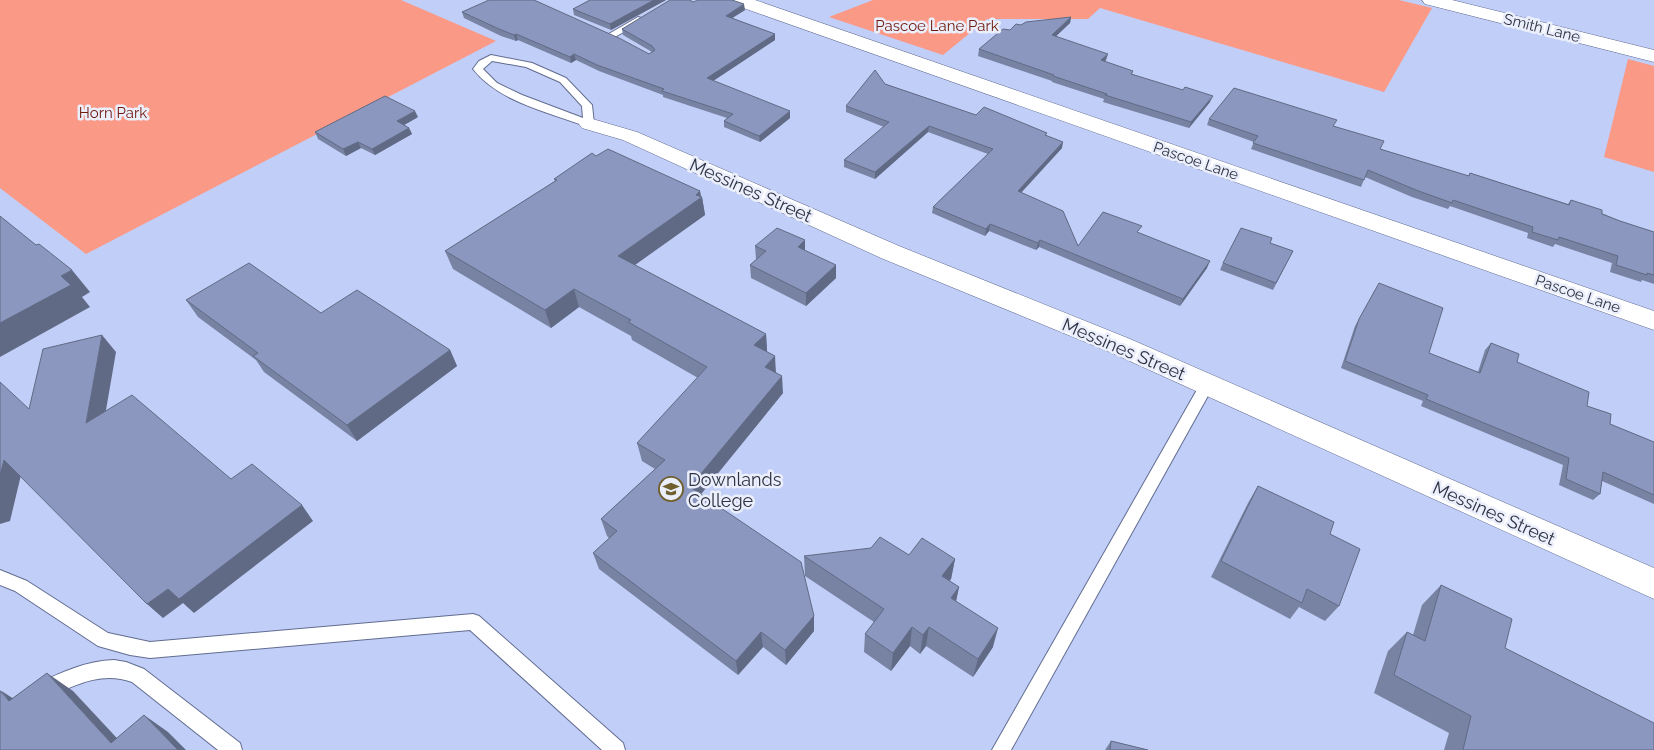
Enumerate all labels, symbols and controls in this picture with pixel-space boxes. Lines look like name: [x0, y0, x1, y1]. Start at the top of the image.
street label: Smith Lane: [1502, 10, 1582, 46]
park label: Pascoe Lane Park: [875, 17, 999, 35]
park label: Horn Park: [79, 104, 147, 122]
street label: Pascoe Lane: [1151, 138, 1241, 184]
street label: Messines Street: [687, 154, 815, 226]
street label: Pascoe Lane: [1533, 271, 1623, 317]
street label: Messines Street: [1059, 314, 1189, 384]
place label: Downlands College: [688, 469, 782, 511]
school or university icon: Downlands College: [658, 476, 684, 502]
street label: Messines Street: [1430, 477, 1558, 549]

